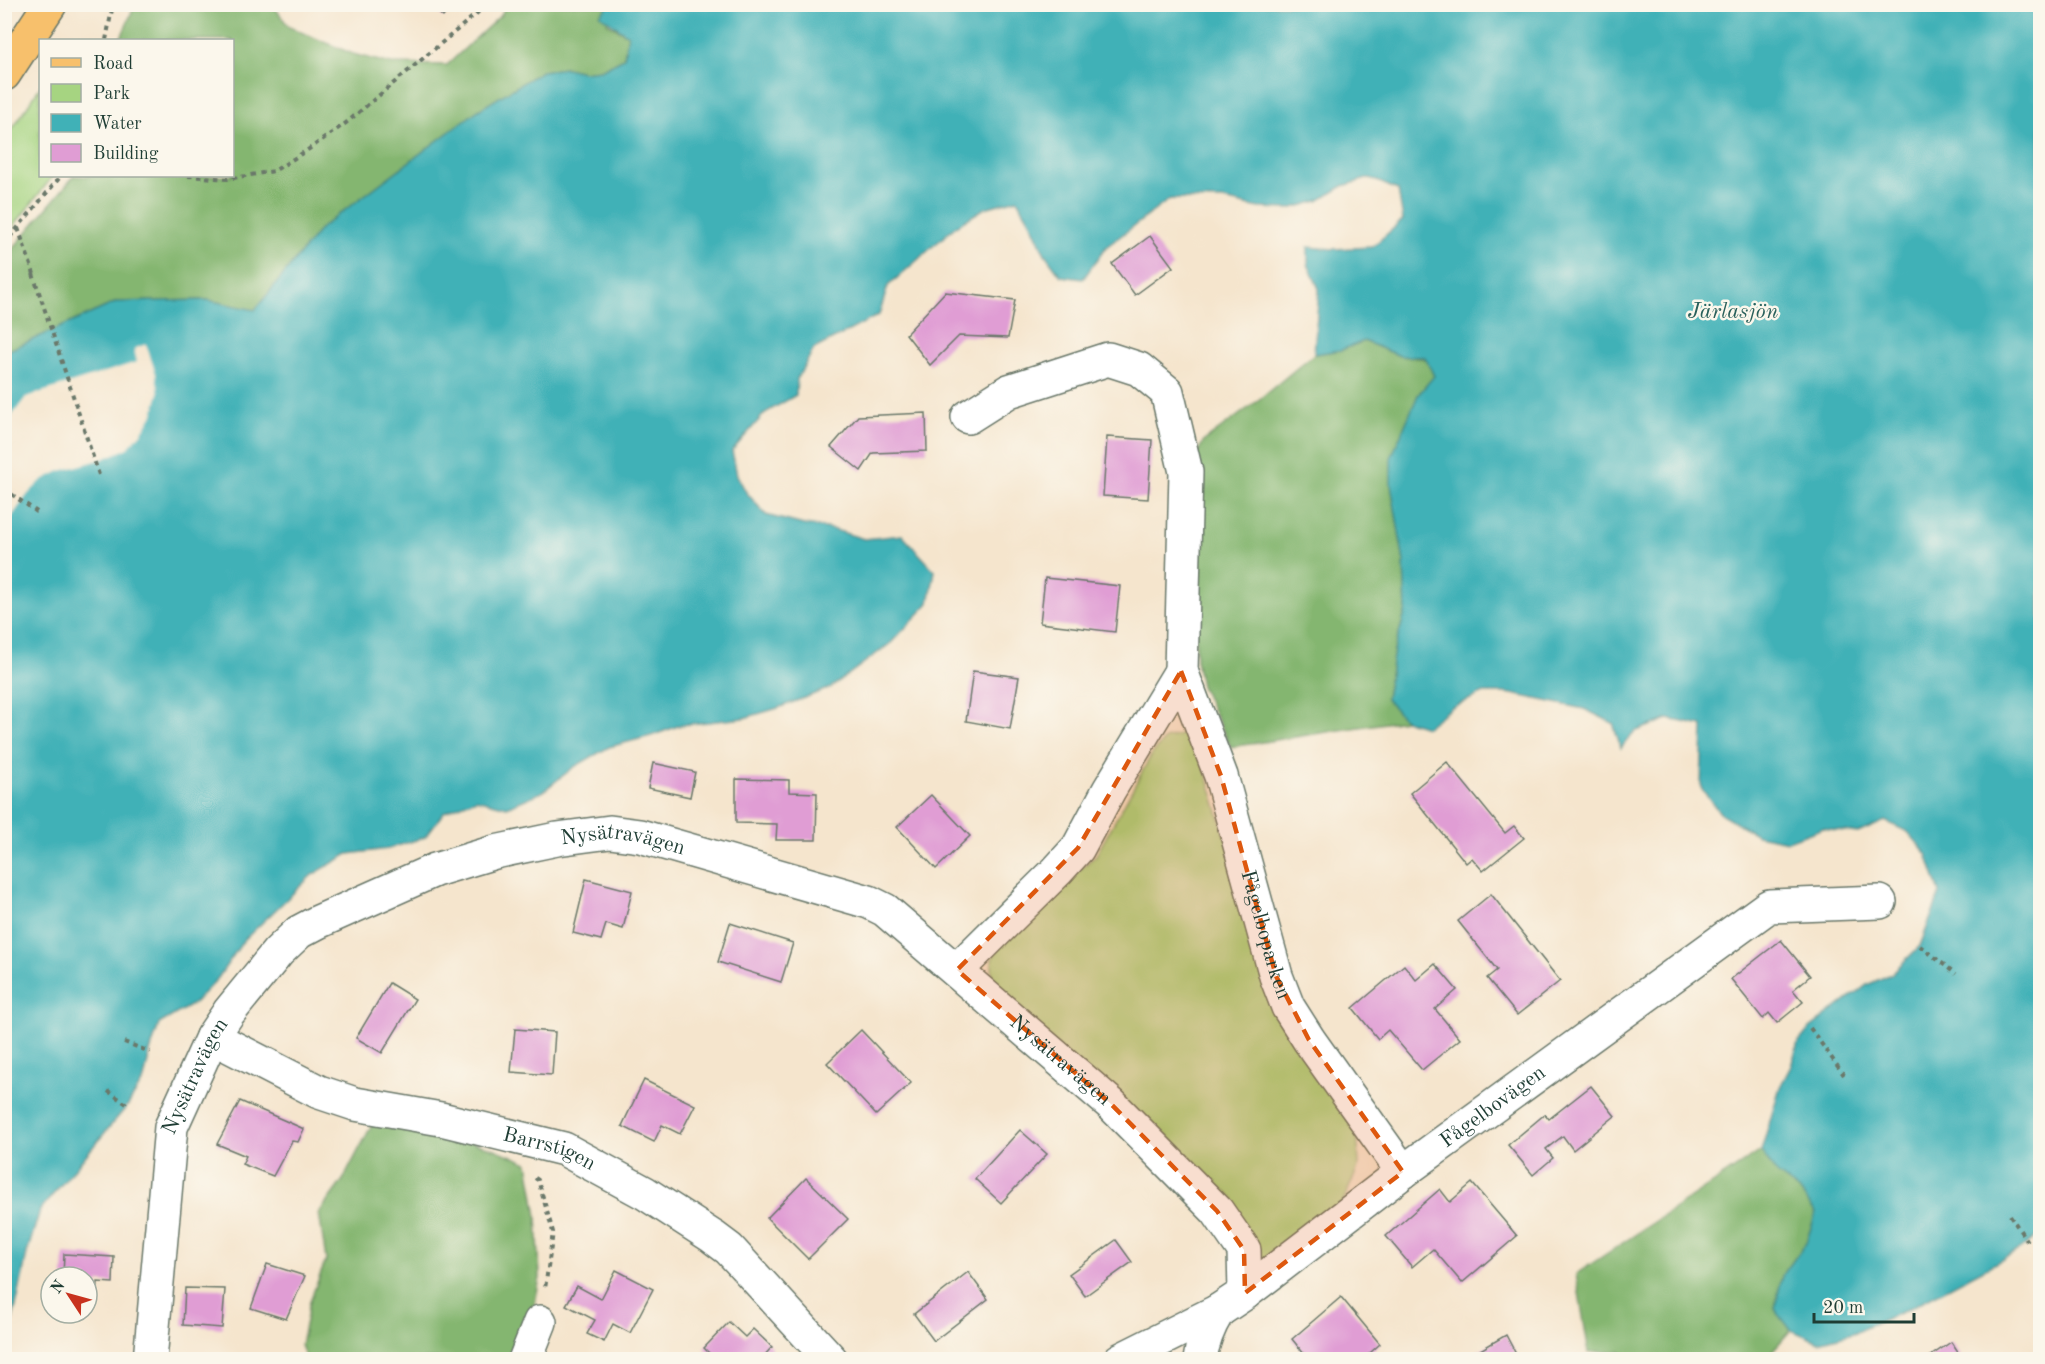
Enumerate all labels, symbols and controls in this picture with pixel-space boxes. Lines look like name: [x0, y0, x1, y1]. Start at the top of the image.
legend: [39, 39, 234, 177]
text: Road: [93, 55, 133, 73]
text: Park: [93, 85, 130, 103]
text: Water: [93, 115, 142, 133]
text: Building: [93, 145, 159, 163]
water label: Järlasjön: [1688, 301, 1779, 323]
street label: Nysätravägen: [559, 821, 688, 859]
street label: Fågelboparken: [1237, 868, 1295, 1002]
street label: Nysätravägen: [1006, 1011, 1115, 1110]
street label: Nysätravägen: [158, 1014, 232, 1138]
street label: Fågelbovägen: [1436, 1062, 1549, 1152]
street label: Barrstigen: [501, 1124, 599, 1175]
north arrow: [39, 1265, 99, 1325]
text: N: [48, 1277, 69, 1297]
scale bar: [1814, 1286, 1914, 1324]
text: 20 m: [1823, 1299, 1863, 1317]

